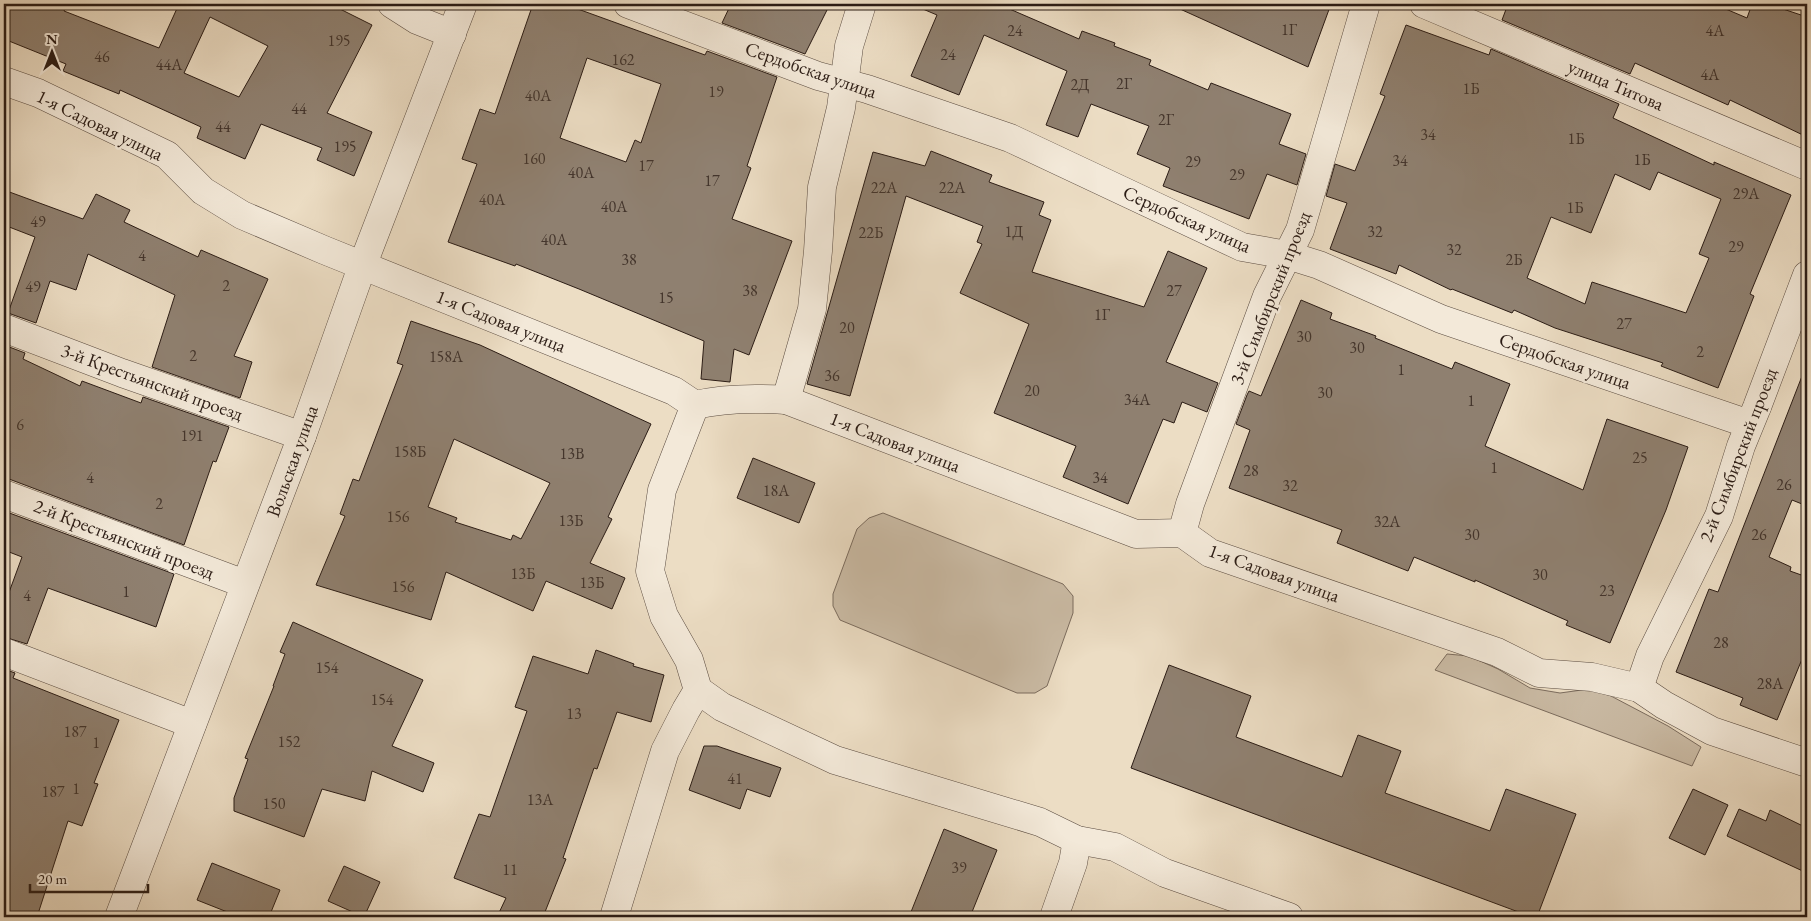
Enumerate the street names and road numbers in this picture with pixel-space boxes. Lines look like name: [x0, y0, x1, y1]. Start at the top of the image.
street label: Сердобская улица: [742, 36, 881, 104]
street label: улица Титова: [1564, 54, 1668, 117]
street label: 1-я Садовая улица: [32, 84, 168, 167]
street label: Сердобская улица: [1119, 180, 1255, 259]
street label: 3-й Симбирский проезд: [1224, 207, 1316, 388]
street label: 1-я Садовая улица: [432, 284, 570, 359]
street label: Сердобская улица: [1496, 327, 1635, 395]
street label: 3-й Крестьянский проезд: [58, 337, 247, 427]
street label: 2-й Симбирский проезд: [1693, 364, 1783, 546]
street label: Вольская улица: [260, 401, 324, 520]
street label: 1-я Садовая улица: [826, 406, 964, 479]
street label: 2-й Крестьянский проезд: [30, 493, 218, 585]
street label: 1-я Садовая улица: [1205, 538, 1344, 608]

